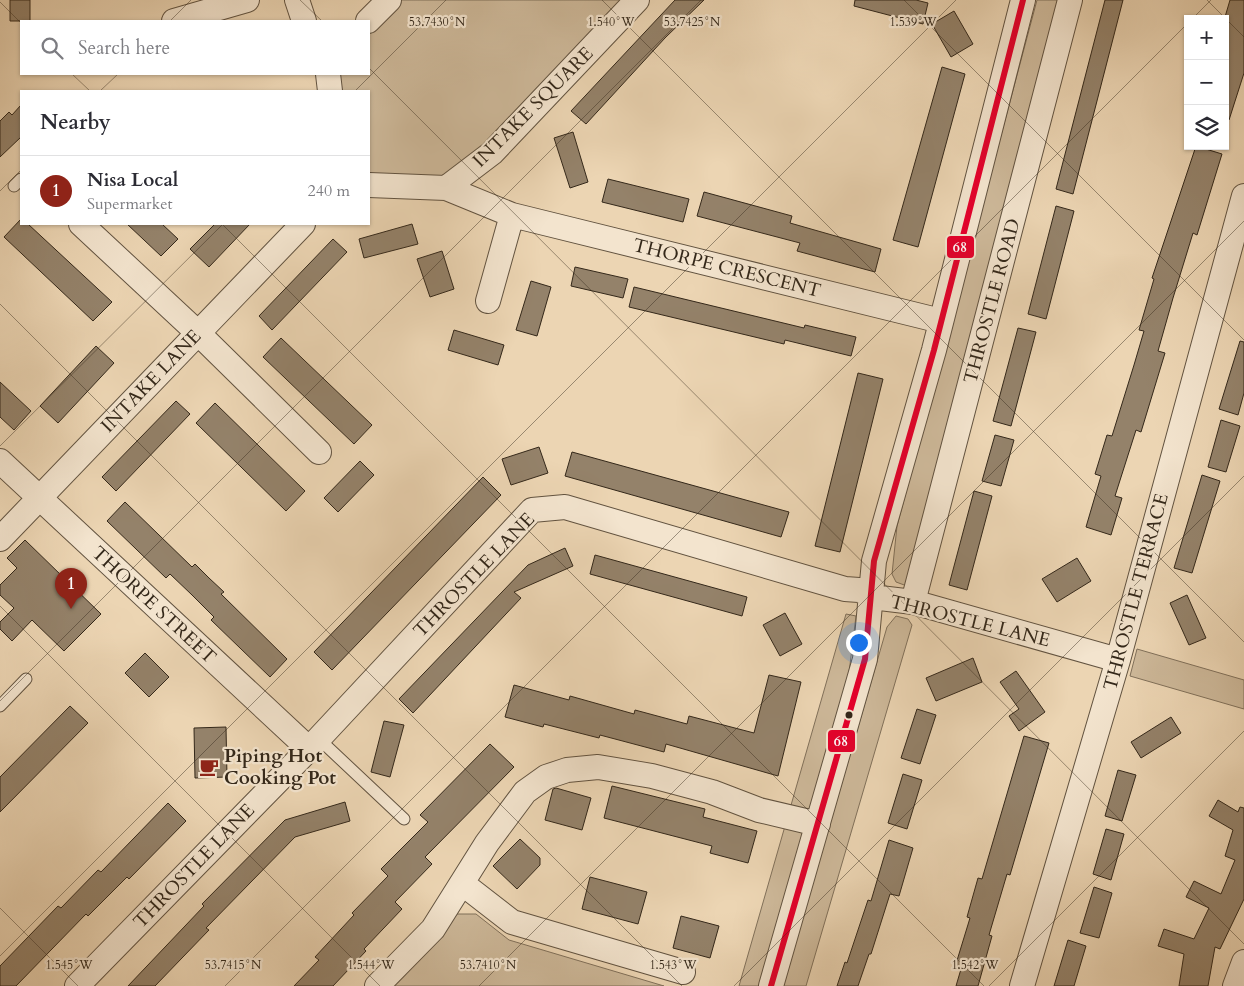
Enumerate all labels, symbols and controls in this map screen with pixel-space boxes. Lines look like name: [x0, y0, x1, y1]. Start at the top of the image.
text: 53.7430°N: [409, 14, 466, 30]
text: 1.540°W: [587, 14, 635, 30]
text: 53.7425°N: [664, 14, 721, 30]
text: 1.539°W: [889, 14, 937, 30]
map controls: [1184, 15, 1229, 150]
button: +: [1184, 15, 1229, 60]
search box: [20, 20, 370, 75]
icon: search: [38, 34, 66, 62]
text: Search here: [78, 35, 170, 61]
street label: INTAKE SQUARE: [467, 41, 599, 173]
button: −: [1184, 60, 1229, 105]
button: layers: [1184, 105, 1229, 150]
text: Nearby: [40, 108, 111, 137]
text: Nisa Local: [87, 167, 178, 193]
text: 1: [52, 180, 60, 202]
text: 240 m: [308, 180, 350, 202]
text: Supermarket: [87, 193, 173, 215]
street label: THROSTLE ROAD: [957, 216, 1027, 386]
street label: THORPE CRESCENT: [630, 232, 824, 304]
line badge: 68: [946, 235, 975, 259]
text: 68: [953, 238, 967, 257]
street label: INTAKE LANE: [95, 324, 207, 438]
street label: THROSTLE TERRACE: [1097, 491, 1175, 693]
street label: THROSTLE LANE: [408, 507, 540, 643]
street label: THORPE STREET: [86, 540, 222, 670]
pin: 1: [55, 568, 87, 609]
street label: THROSTLE LANE: [887, 589, 1053, 653]
your location: [846, 630, 872, 656]
unlabelled marker: [844, 710, 854, 720]
line badge: 68: [827, 729, 856, 753]
text: 68: [834, 732, 848, 751]
place label: Piping Hot Cooking Pot: [224, 743, 336, 791]
cafe icon: Piping Hot Cooking Pot: [198, 756, 220, 778]
street label: THROSTLE LANE: [128, 798, 260, 934]
text: 1.545°W: [45, 957, 93, 973]
text: 53.7415°N: [205, 957, 262, 973]
text: 1.544°W: [347, 957, 395, 973]
text: 53.7410°N: [460, 957, 517, 973]
text: 1.543°W: [649, 957, 697, 973]
text: 1.542°W: [951, 957, 999, 973]

